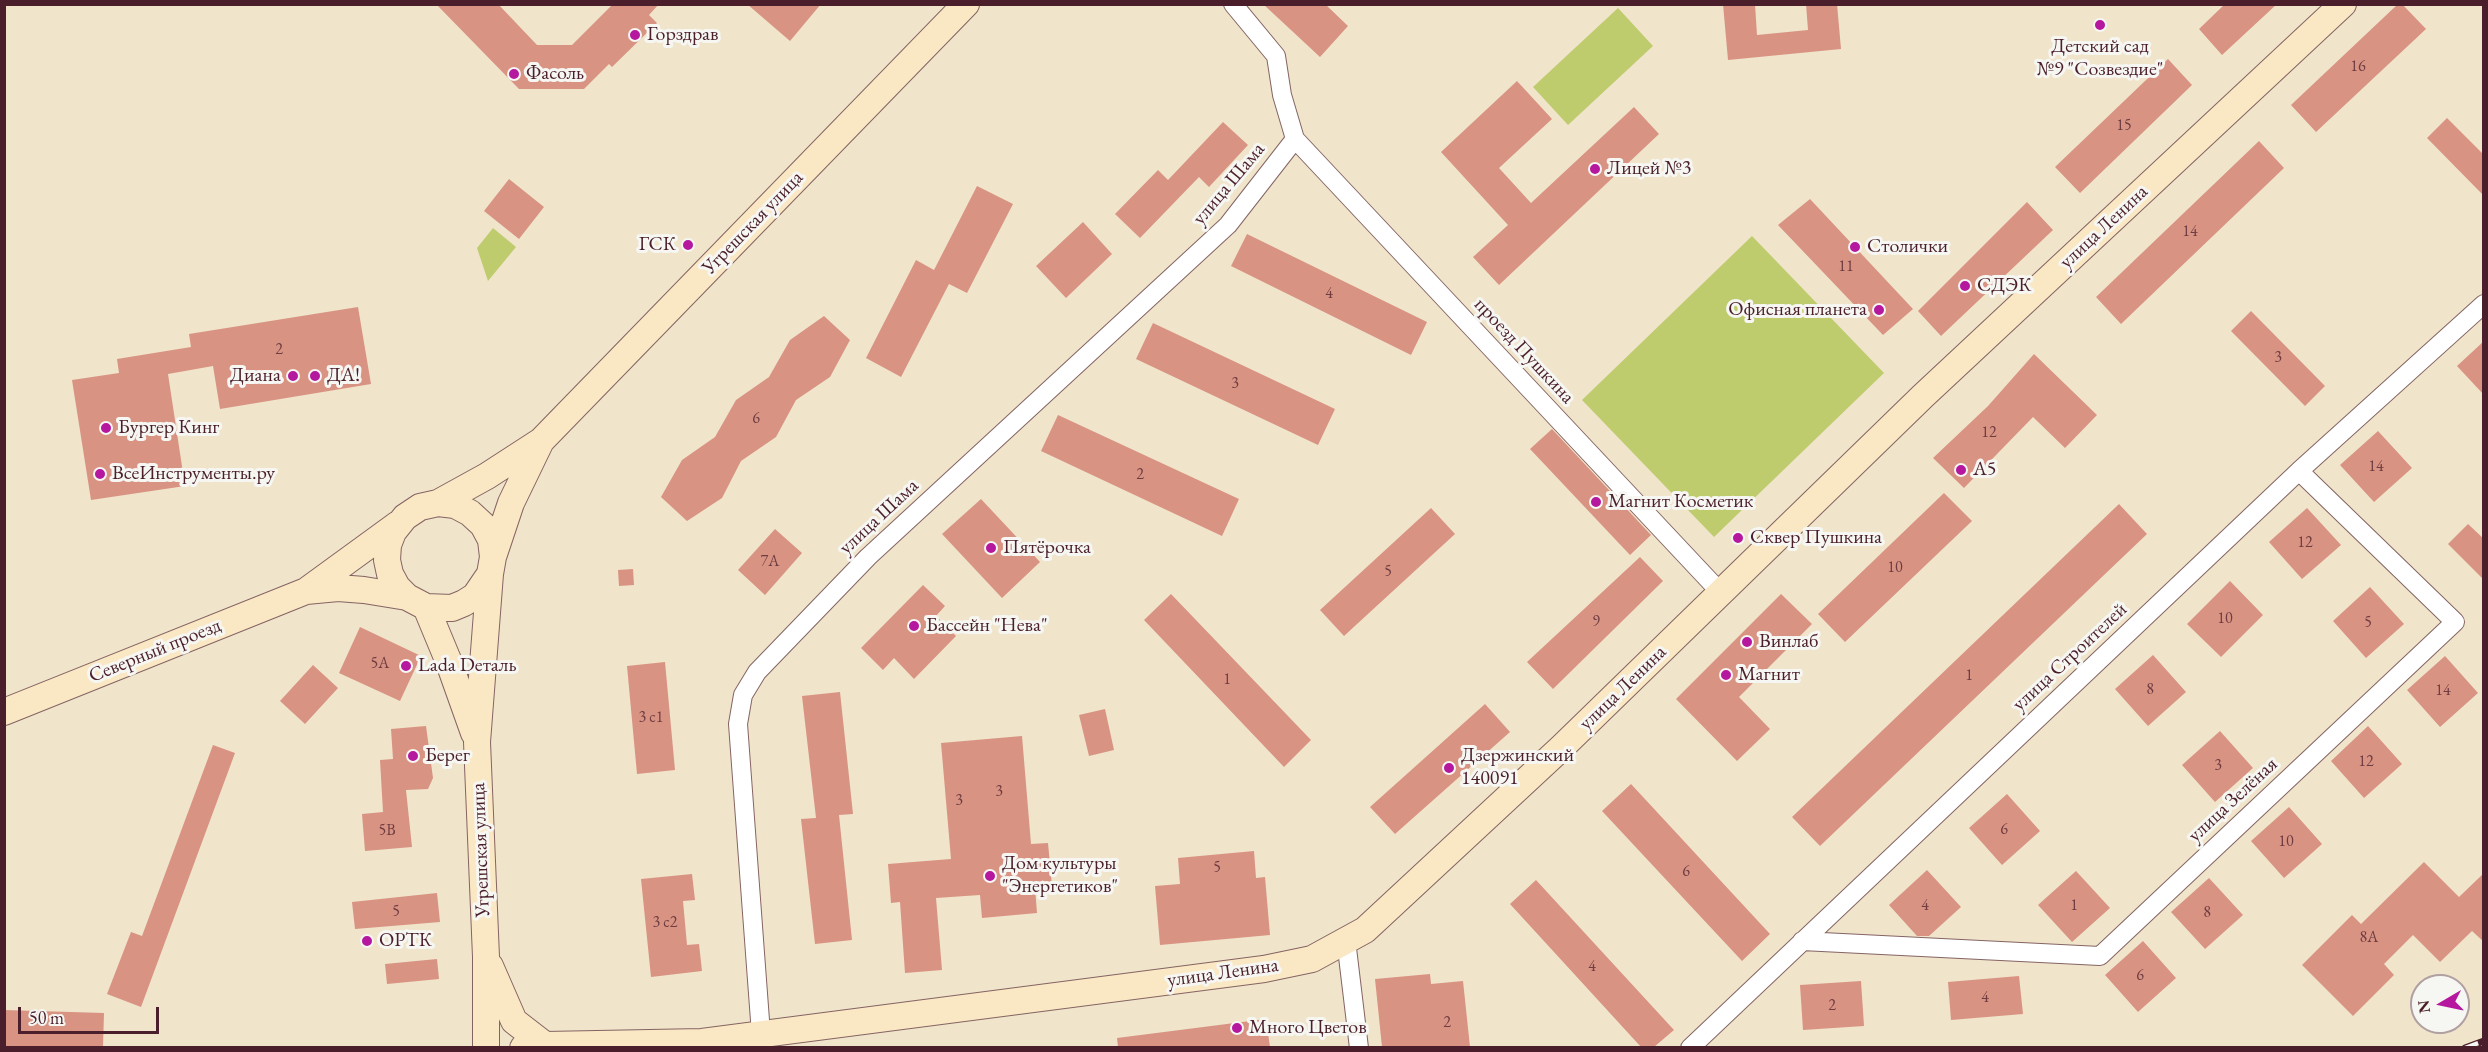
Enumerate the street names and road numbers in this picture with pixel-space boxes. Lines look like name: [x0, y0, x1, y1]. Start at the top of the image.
street label: улица Шама: [1188, 138, 1270, 230]
street label: Угрешская улица: [698, 166, 808, 280]
street label: улица Ленина: [2055, 180, 2153, 274]
street label: проезд Пушкина: [1469, 293, 1579, 409]
street label: улица Шама: [834, 474, 924, 560]
street label: улица Строителей: [2008, 598, 2132, 716]
street label: Северный проезд: [85, 614, 225, 688]
street label: улица Ленина: [1574, 640, 1672, 736]
street label: улица Зелёная: [2183, 753, 2283, 847]
street label: Угрешская улица: [467, 782, 495, 918]
street label: улица Ленина: [1166, 953, 1280, 993]

